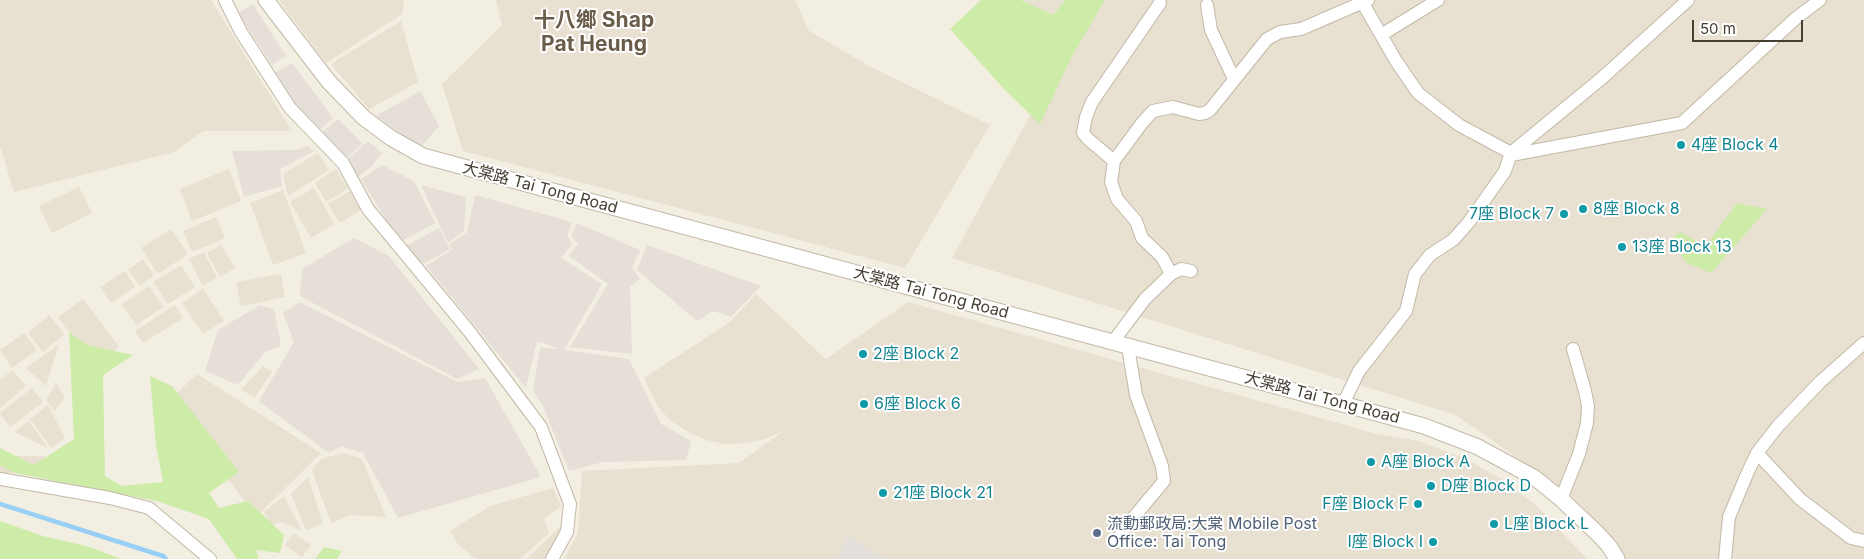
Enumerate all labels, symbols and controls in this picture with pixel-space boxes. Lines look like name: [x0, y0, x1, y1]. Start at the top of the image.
district label: 十八鄉 Shap Pat Heung: [534, 8, 654, 58]
scale bar: [1694, 10, 1805, 42]
text: 50 m: [1700, 19, 1736, 38]
place label: 4座 Block 4: [1691, 135, 1779, 155]
marker: 4座 Block 4: [1675, 139, 1687, 151]
street label: 大棠路 Tai Tong Road: [460, 158, 620, 218]
place label: 8座 Block 8: [1593, 199, 1680, 219]
marker: 8座 Block 8: [1577, 203, 1589, 215]
place label: 7座 Block 7: [1469, 204, 1554, 224]
marker: 7座 Block 7: [1558, 208, 1570, 220]
place label: 13座 Block 13: [1632, 237, 1732, 257]
marker: 13座 Block 13: [1616, 241, 1628, 253]
street label: 大棠路 Tai Tong Road: [851, 263, 1011, 323]
place label: 2座 Block 2: [873, 344, 959, 364]
marker: 2座 Block 2: [857, 348, 869, 360]
street label: 大棠路 Tai Tong Road: [1242, 368, 1402, 428]
place label: 6座 Block 6: [874, 394, 961, 414]
marker: 6座 Block 6: [858, 398, 870, 410]
place label: A座 Block A: [1381, 452, 1470, 472]
marker: A座 Block A: [1365, 456, 1377, 468]
place label: D座 Block D: [1441, 476, 1531, 496]
marker: D座 Block D: [1425, 480, 1437, 492]
place label: 21座 Block 21: [893, 483, 992, 503]
marker: 21座 Block 21: [877, 487, 889, 499]
place label: F座 Block F: [1322, 494, 1408, 514]
marker: F座 Block F: [1412, 498, 1424, 510]
place label: 流動郵政局:大棠 Mobile Post Office: Tai Tong: [1107, 514, 1317, 552]
place label: L座 Block L: [1504, 514, 1589, 534]
marker: L座 Block L: [1488, 518, 1500, 530]
marker: 流動郵政局:大棠 Mobile Post Office: Tai Tong: [1091, 527, 1103, 539]
place label: I座 Block I: [1348, 532, 1423, 552]
marker: I座 Block I: [1427, 536, 1439, 548]

